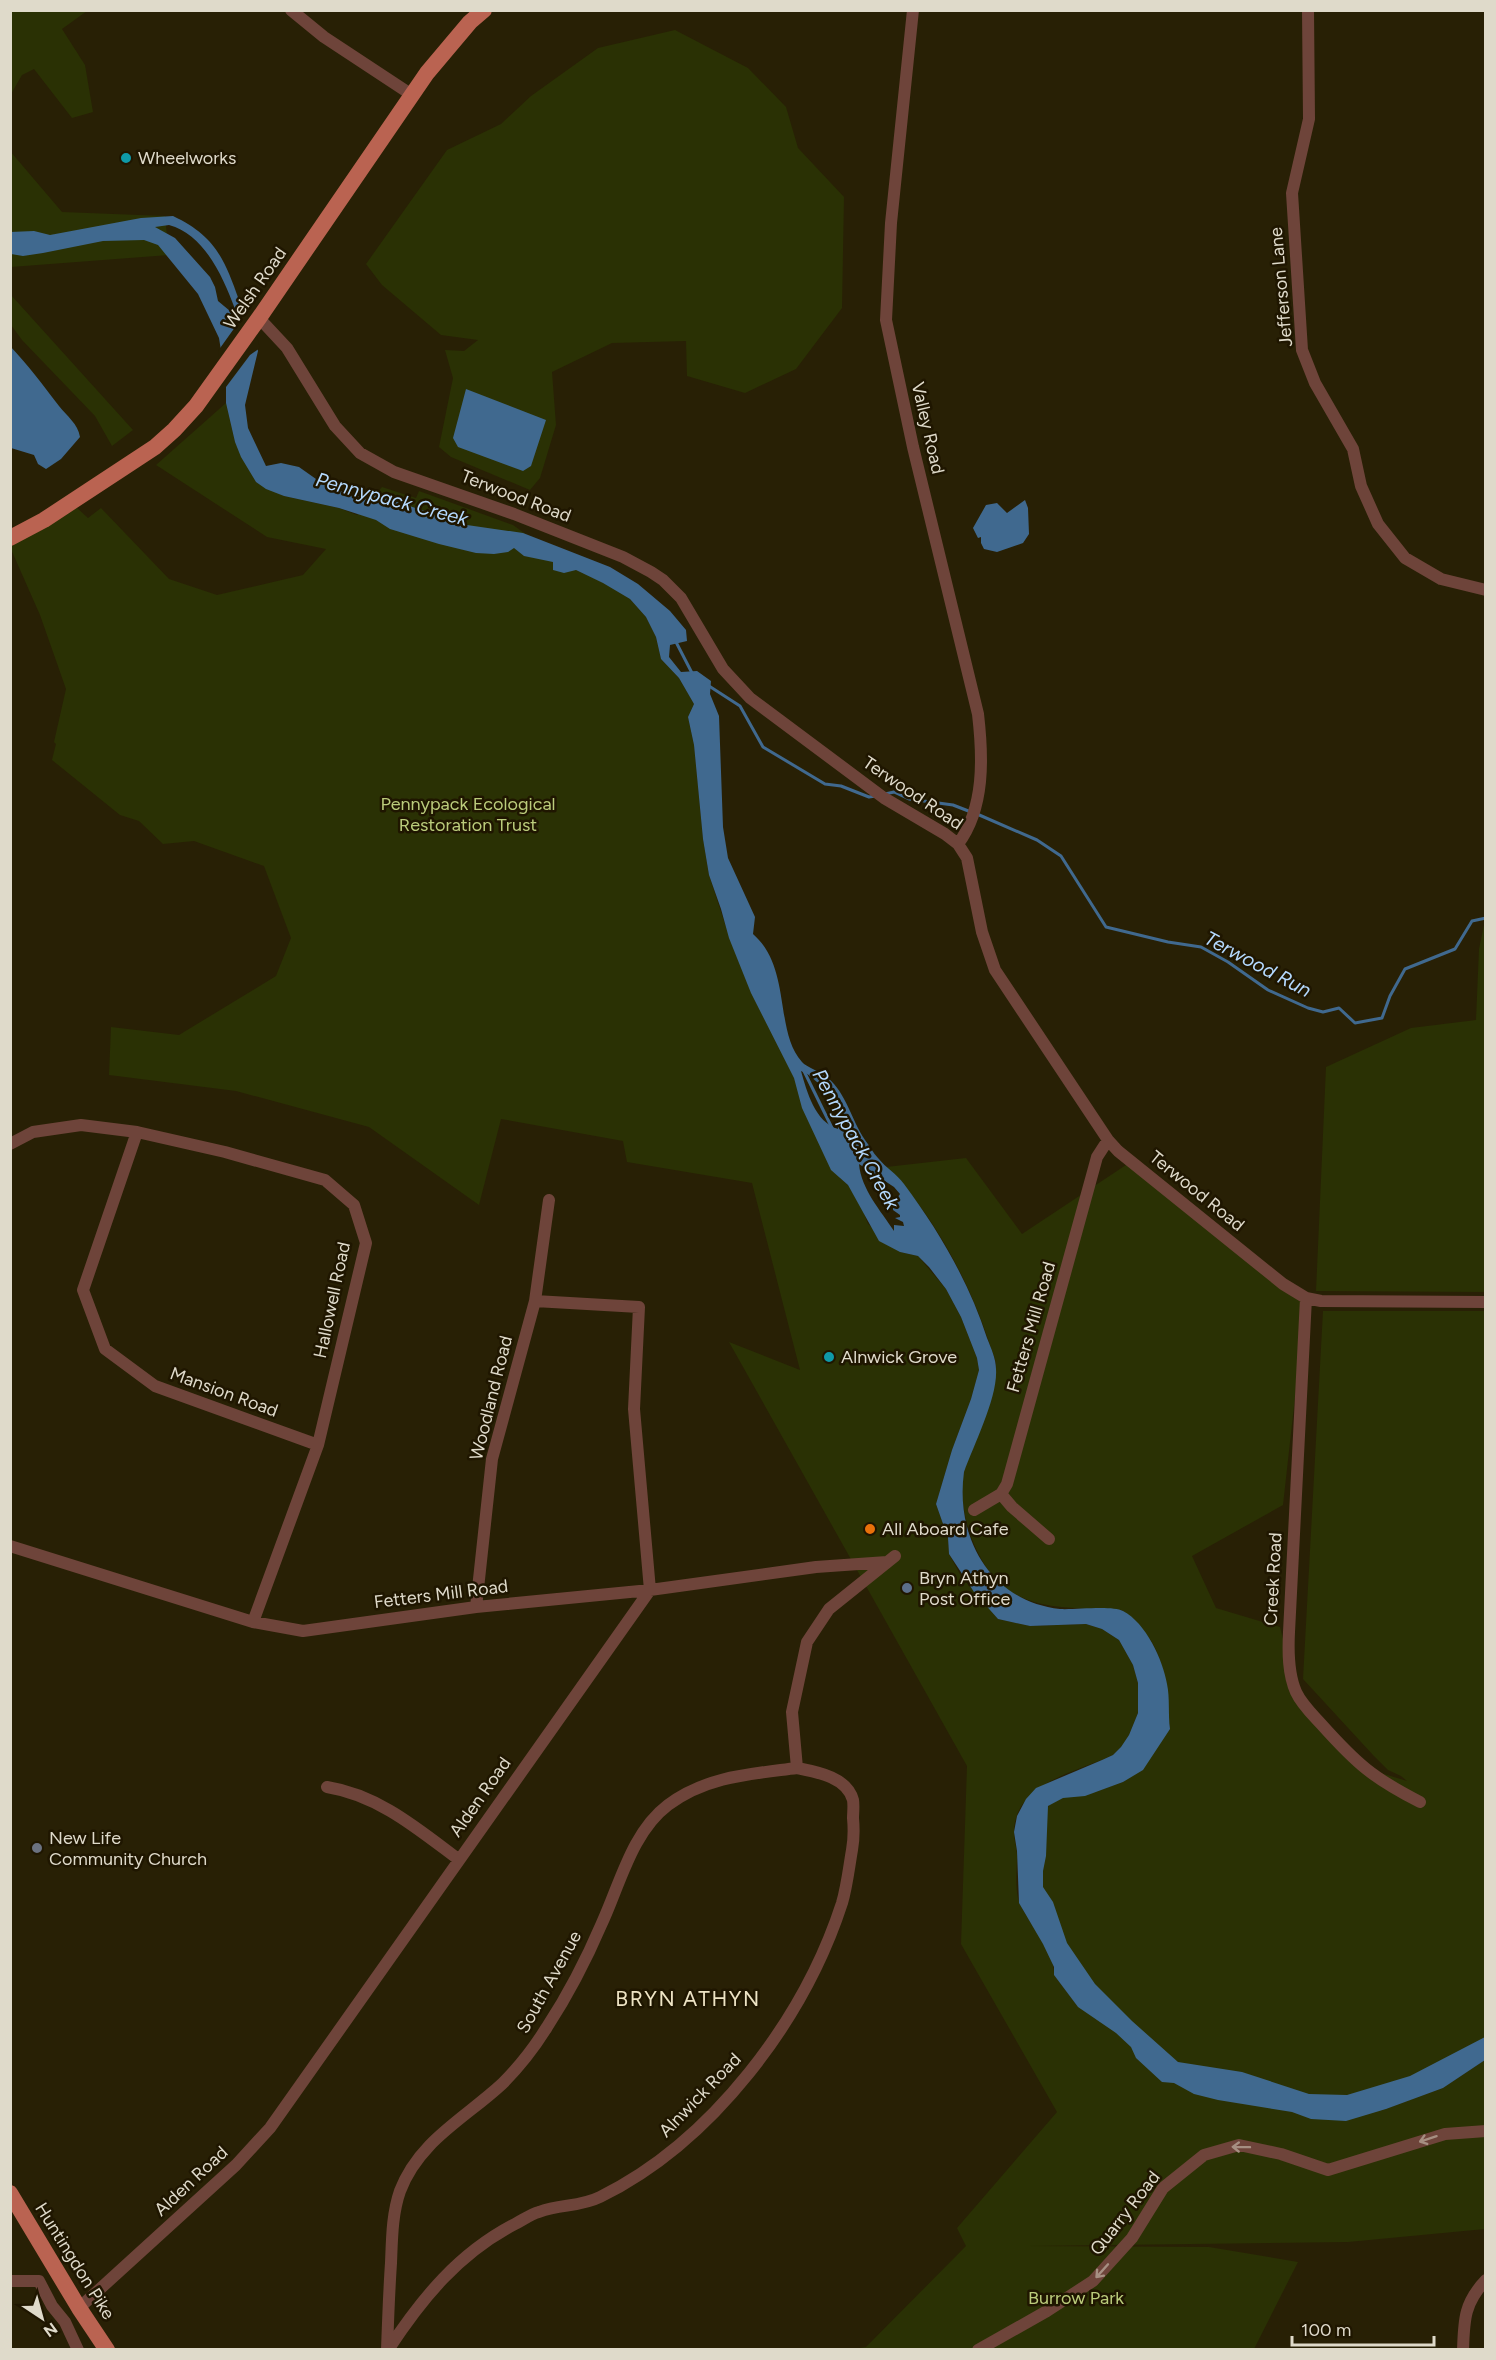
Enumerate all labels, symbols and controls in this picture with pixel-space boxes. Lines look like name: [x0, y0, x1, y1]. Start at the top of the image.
place label: Wheelworks: [138, 147, 236, 169]
marker: Wheelworks: [119, 151, 133, 165]
street label: Jefferson Lane: [1265, 226, 1297, 348]
street label: Welsh Road: [219, 243, 291, 333]
street label: Valley Road: [907, 380, 949, 476]
street label: Terwood Road: [458, 465, 574, 527]
water label: Pennypack Creek: [313, 467, 472, 531]
street label: Terwood Road: [859, 751, 967, 835]
park label: Pennypack Ecological Restoration Trust: [380, 793, 556, 836]
water label: Terwood Run: [1200, 926, 1316, 1002]
water label: Pennypack Creek: [807, 1065, 905, 1215]
street label: Terwood Road: [1145, 1146, 1249, 1236]
street label: Hallowell Road: [309, 1240, 355, 1360]
street label: Fetters Mill Road: [1002, 1259, 1060, 1395]
street label: Woodland Road: [465, 1333, 517, 1463]
place label: Alnwick Grove: [841, 1346, 957, 1368]
marker: Alnwick Grove: [822, 1350, 836, 1364]
street label: Mansion Road: [167, 1362, 281, 1422]
place label: All Aboard Cafe: [882, 1518, 1009, 1540]
marker: All Aboard Cafe: [863, 1522, 877, 1536]
street label: Creek Road: [1260, 1532, 1286, 1626]
place label: Bryn Athyn Post Office: [919, 1567, 1010, 1610]
street label: Fetters Mill Road: [373, 1575, 509, 1613]
marker: Bryn Athyn Post Office: [900, 1581, 914, 1595]
street label: Alden Road: [444, 1753, 516, 1841]
place label: New Life Community Church: [49, 1827, 207, 1870]
marker: New Life Community Church: [30, 1841, 44, 1855]
street label: South Avenue: [512, 1927, 586, 2037]
district label: BRYN ATHYN: [615, 1986, 761, 2011]
street label: Alnwick Road: [654, 2048, 746, 2142]
one-way arrow: [1419, 2134, 1438, 2145]
street label: Alden Road: [150, 2141, 232, 2221]
one-way arrow: [1232, 2141, 1252, 2153]
street label: Quarry Road: [1085, 2167, 1165, 2259]
street label: Huntingdon Pike: [30, 2199, 120, 2324]
one-way arrow: [1095, 2263, 1109, 2278]
park label: Burrow Park: [1028, 2287, 1124, 2309]
north arrow: [12, 2288, 72, 2348]
scale bar: [1292, 2309, 1434, 2347]
text: N: [40, 2318, 61, 2341]
text: 100 m: [1301, 2319, 1351, 2341]

